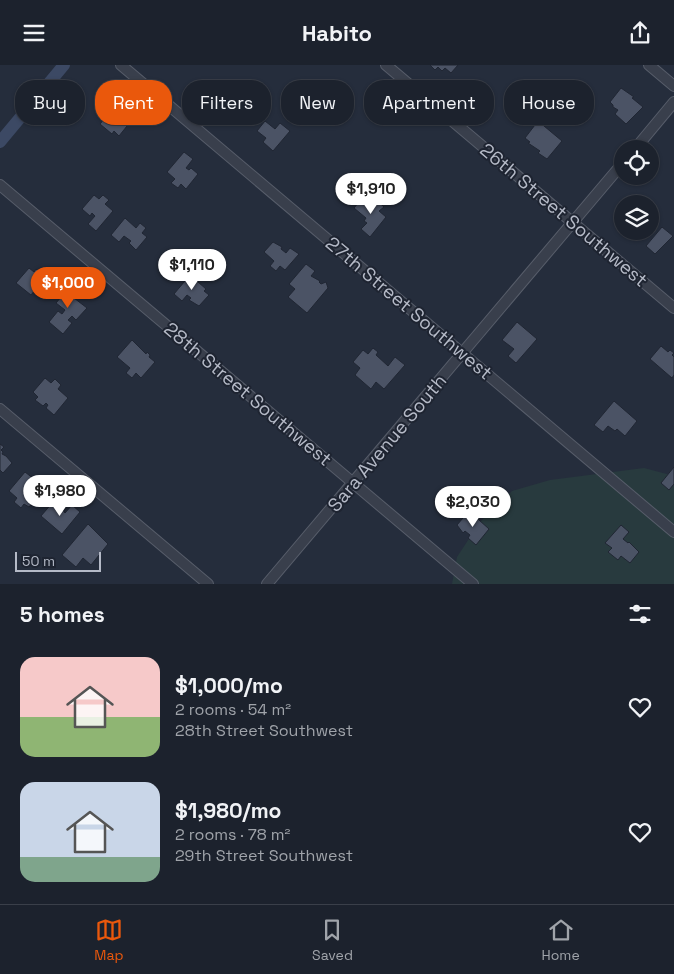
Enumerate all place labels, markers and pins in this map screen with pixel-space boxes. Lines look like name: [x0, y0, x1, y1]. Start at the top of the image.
pin: $1,910: [330, 173, 412, 215]
pin: $1,110: [151, 249, 233, 291]
pin: $1,000: [27, 267, 109, 309]
pin: $1,980: [19, 475, 101, 517]
pin: $2,030: [432, 485, 514, 528]

